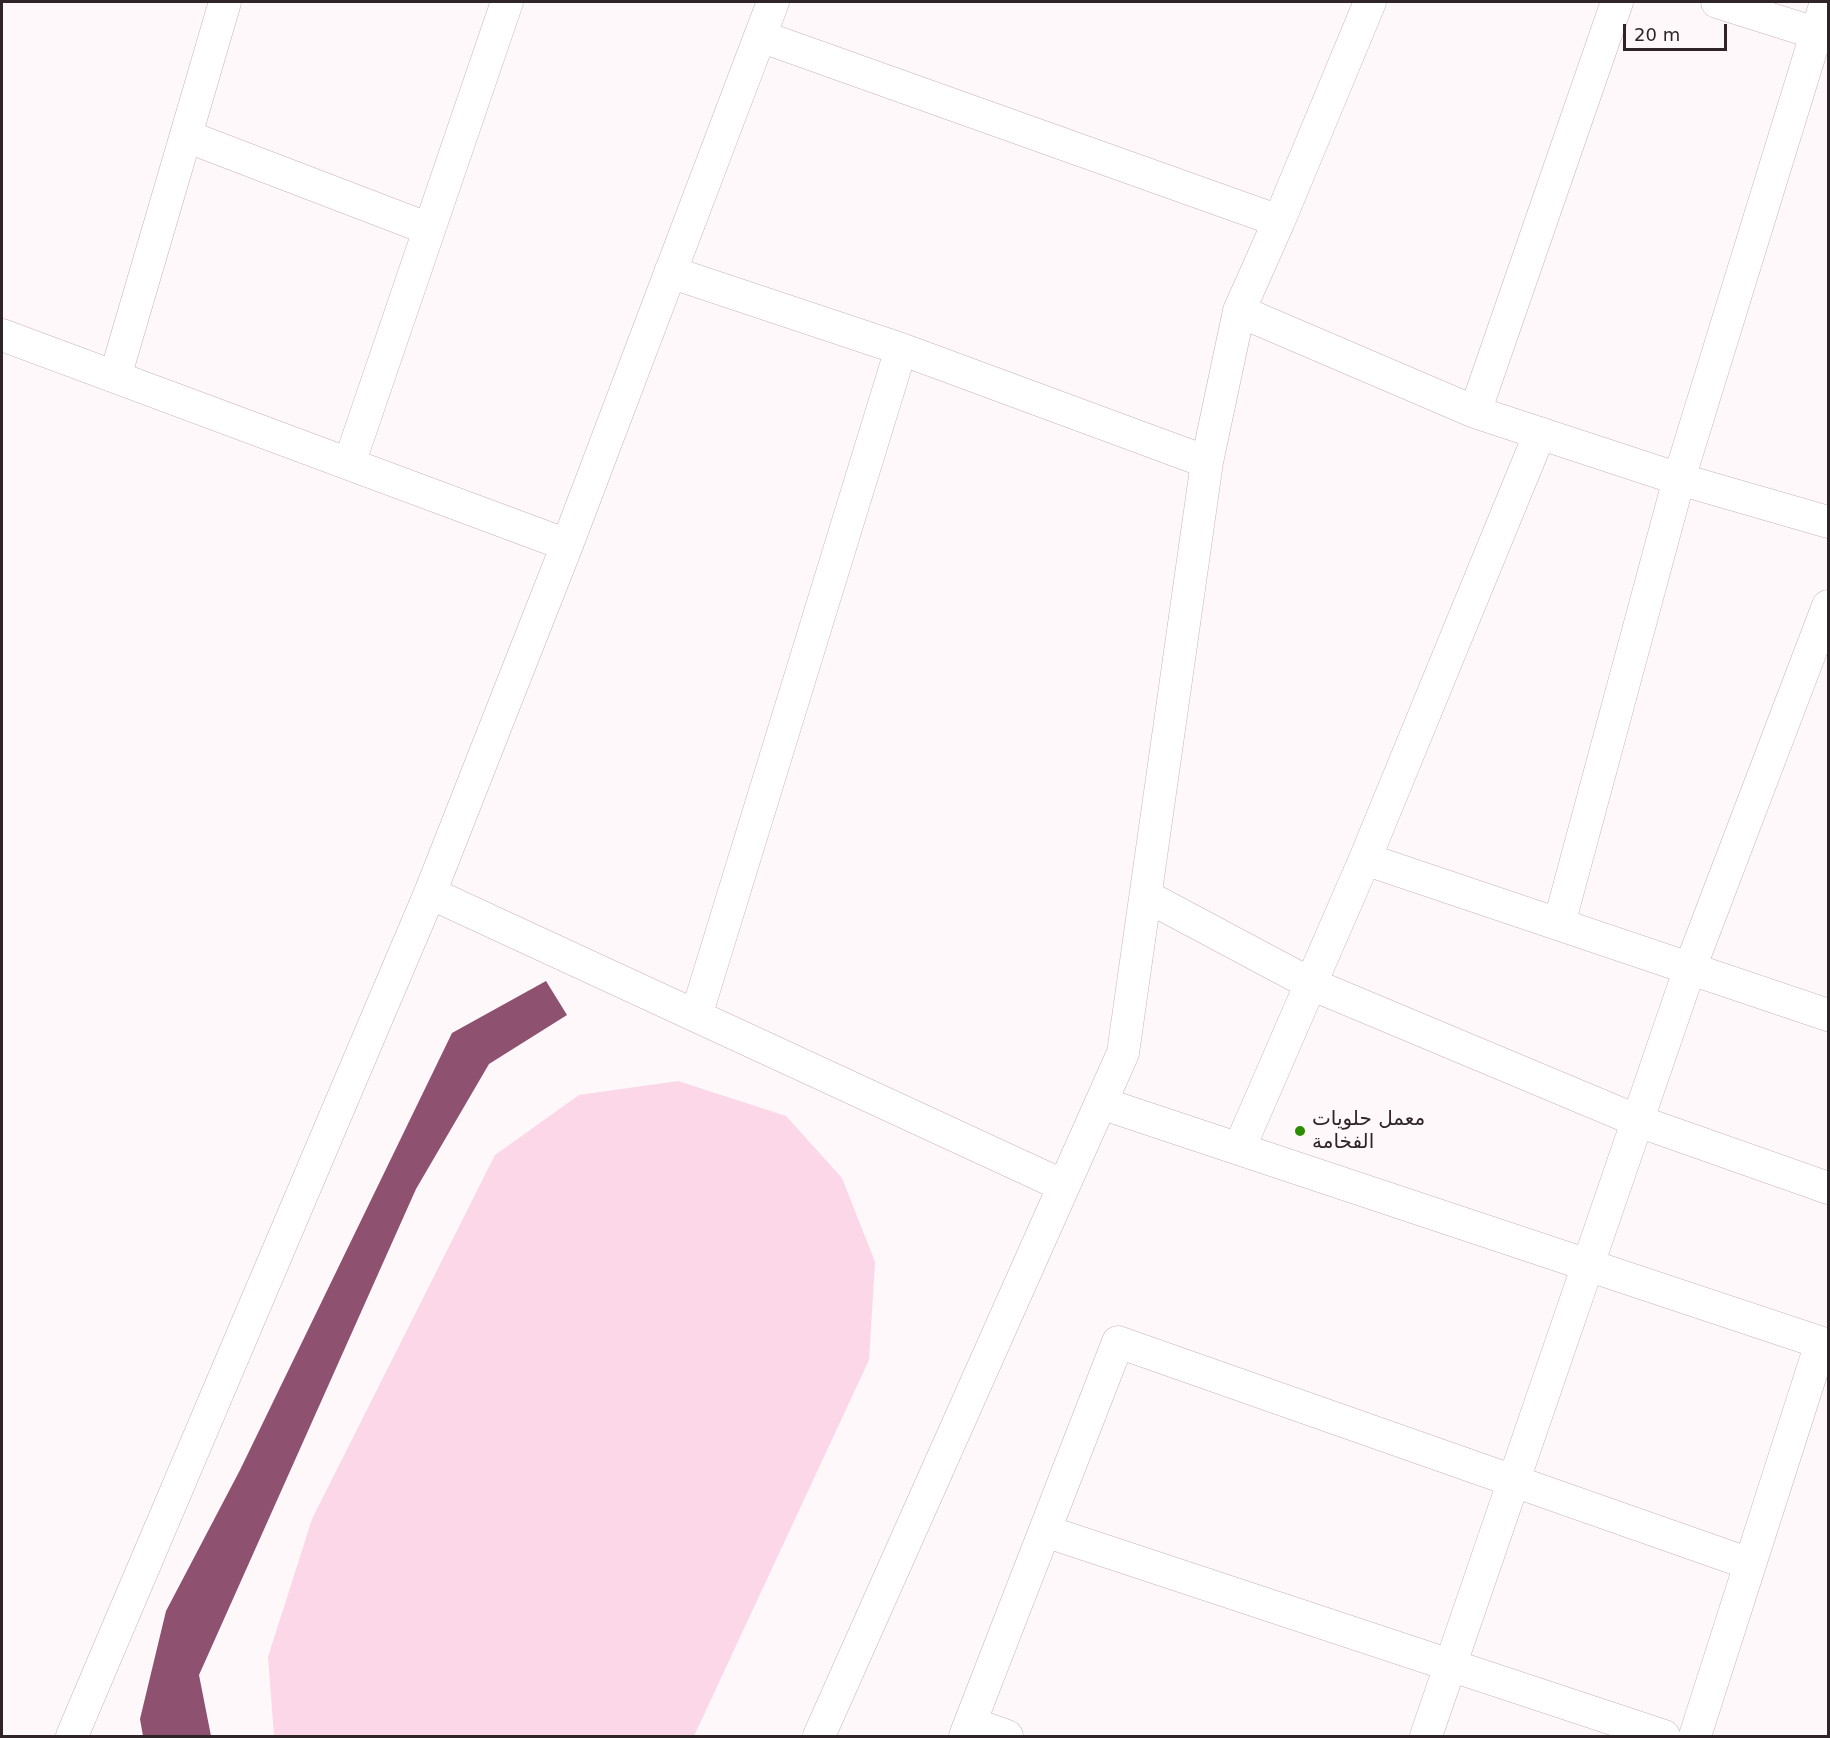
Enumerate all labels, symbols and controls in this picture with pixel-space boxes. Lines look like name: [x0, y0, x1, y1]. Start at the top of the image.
scale bar: [1626, 12, 1730, 50]
text: 20 m: [1634, 24, 1680, 45]
place label: معمل حلويات الفخامة: [1312, 1108, 1425, 1155]
marker: معمل حلويات الفخامة: [1293, 1124, 1307, 1138]

